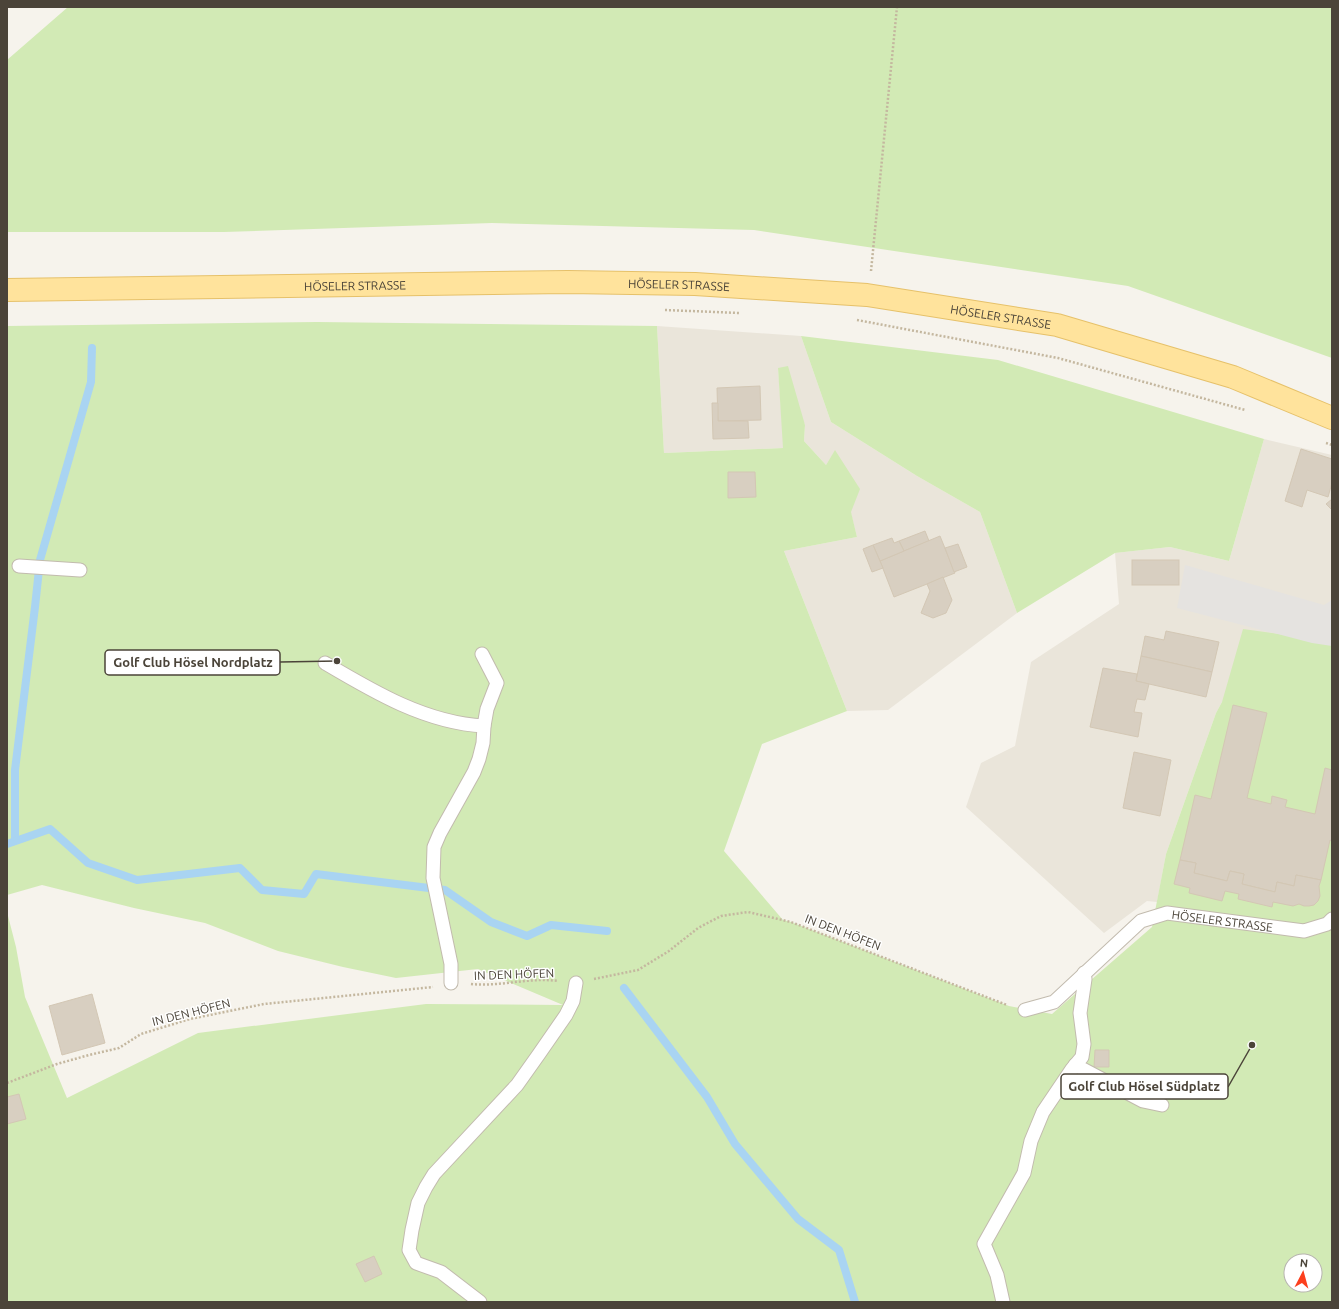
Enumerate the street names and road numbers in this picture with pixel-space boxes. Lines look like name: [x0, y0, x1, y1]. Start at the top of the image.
street label: HÖSELER STRASSE: [628, 276, 730, 293]
street label: HÖSELER STRASSE: [304, 278, 406, 292]
street label: HÖSELER STRASSE: [950, 302, 1053, 331]
street label: HÖSELER STRASSE: [1171, 907, 1274, 933]
street label: IN DEN HÖFEN: [803, 912, 883, 952]
street label: IN DEN HÖFEN: [474, 966, 554, 982]
street label: IN DEN HÖFEN: [151, 996, 231, 1028]

